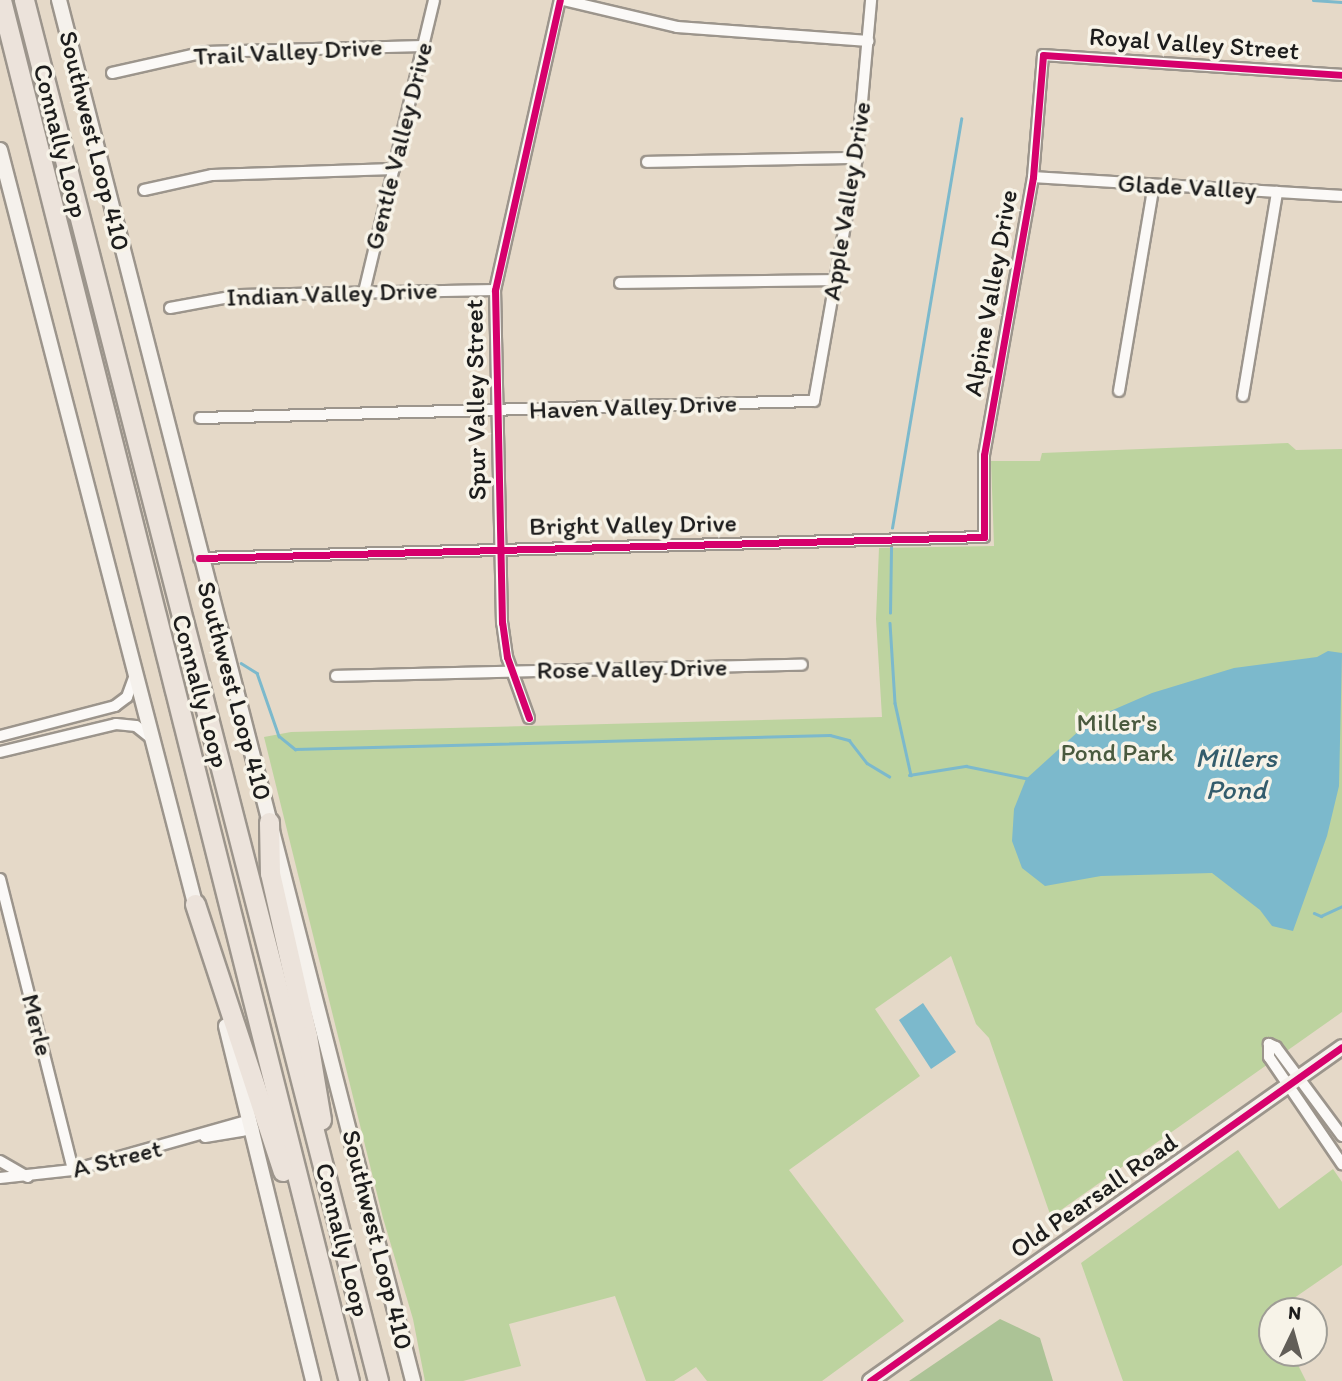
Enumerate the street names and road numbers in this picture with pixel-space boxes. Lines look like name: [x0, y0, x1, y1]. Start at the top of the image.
street label: Royal Valley Street: [1089, 21, 1299, 67]
street label: Southwest Loop 410: [52, 28, 136, 254]
street label: Trail Valley Drive: [193, 32, 383, 72]
street label: Gentle Valley Drive: [358, 39, 440, 253]
street label: Connally Loop: [26, 61, 94, 221]
street label: Apple Valley Drive: [816, 100, 878, 302]
street label: Glade Valley: [1117, 168, 1257, 206]
street label: Alpine Valley Drive: [958, 188, 1024, 398]
street label: Indian Valley Drive: [227, 275, 437, 313]
street label: Spur Valley Street: [459, 300, 493, 500]
street label: Haven Valley Drive: [529, 388, 737, 426]
street label: Bright Valley Drive: [529, 508, 737, 542]
street label: Southwest Loop 410: [190, 578, 278, 804]
street label: Connally Loop: [165, 611, 235, 771]
street label: Rose Valley Drive: [537, 652, 727, 686]
street label: Merle: [14, 991, 60, 1059]
street label: Southwest Loop 410: [335, 1127, 419, 1353]
street label: Old Pearsall Road: [1004, 1127, 1184, 1265]
street label: A Street: [69, 1133, 165, 1185]
street label: Connally Loop: [308, 1160, 376, 1320]

